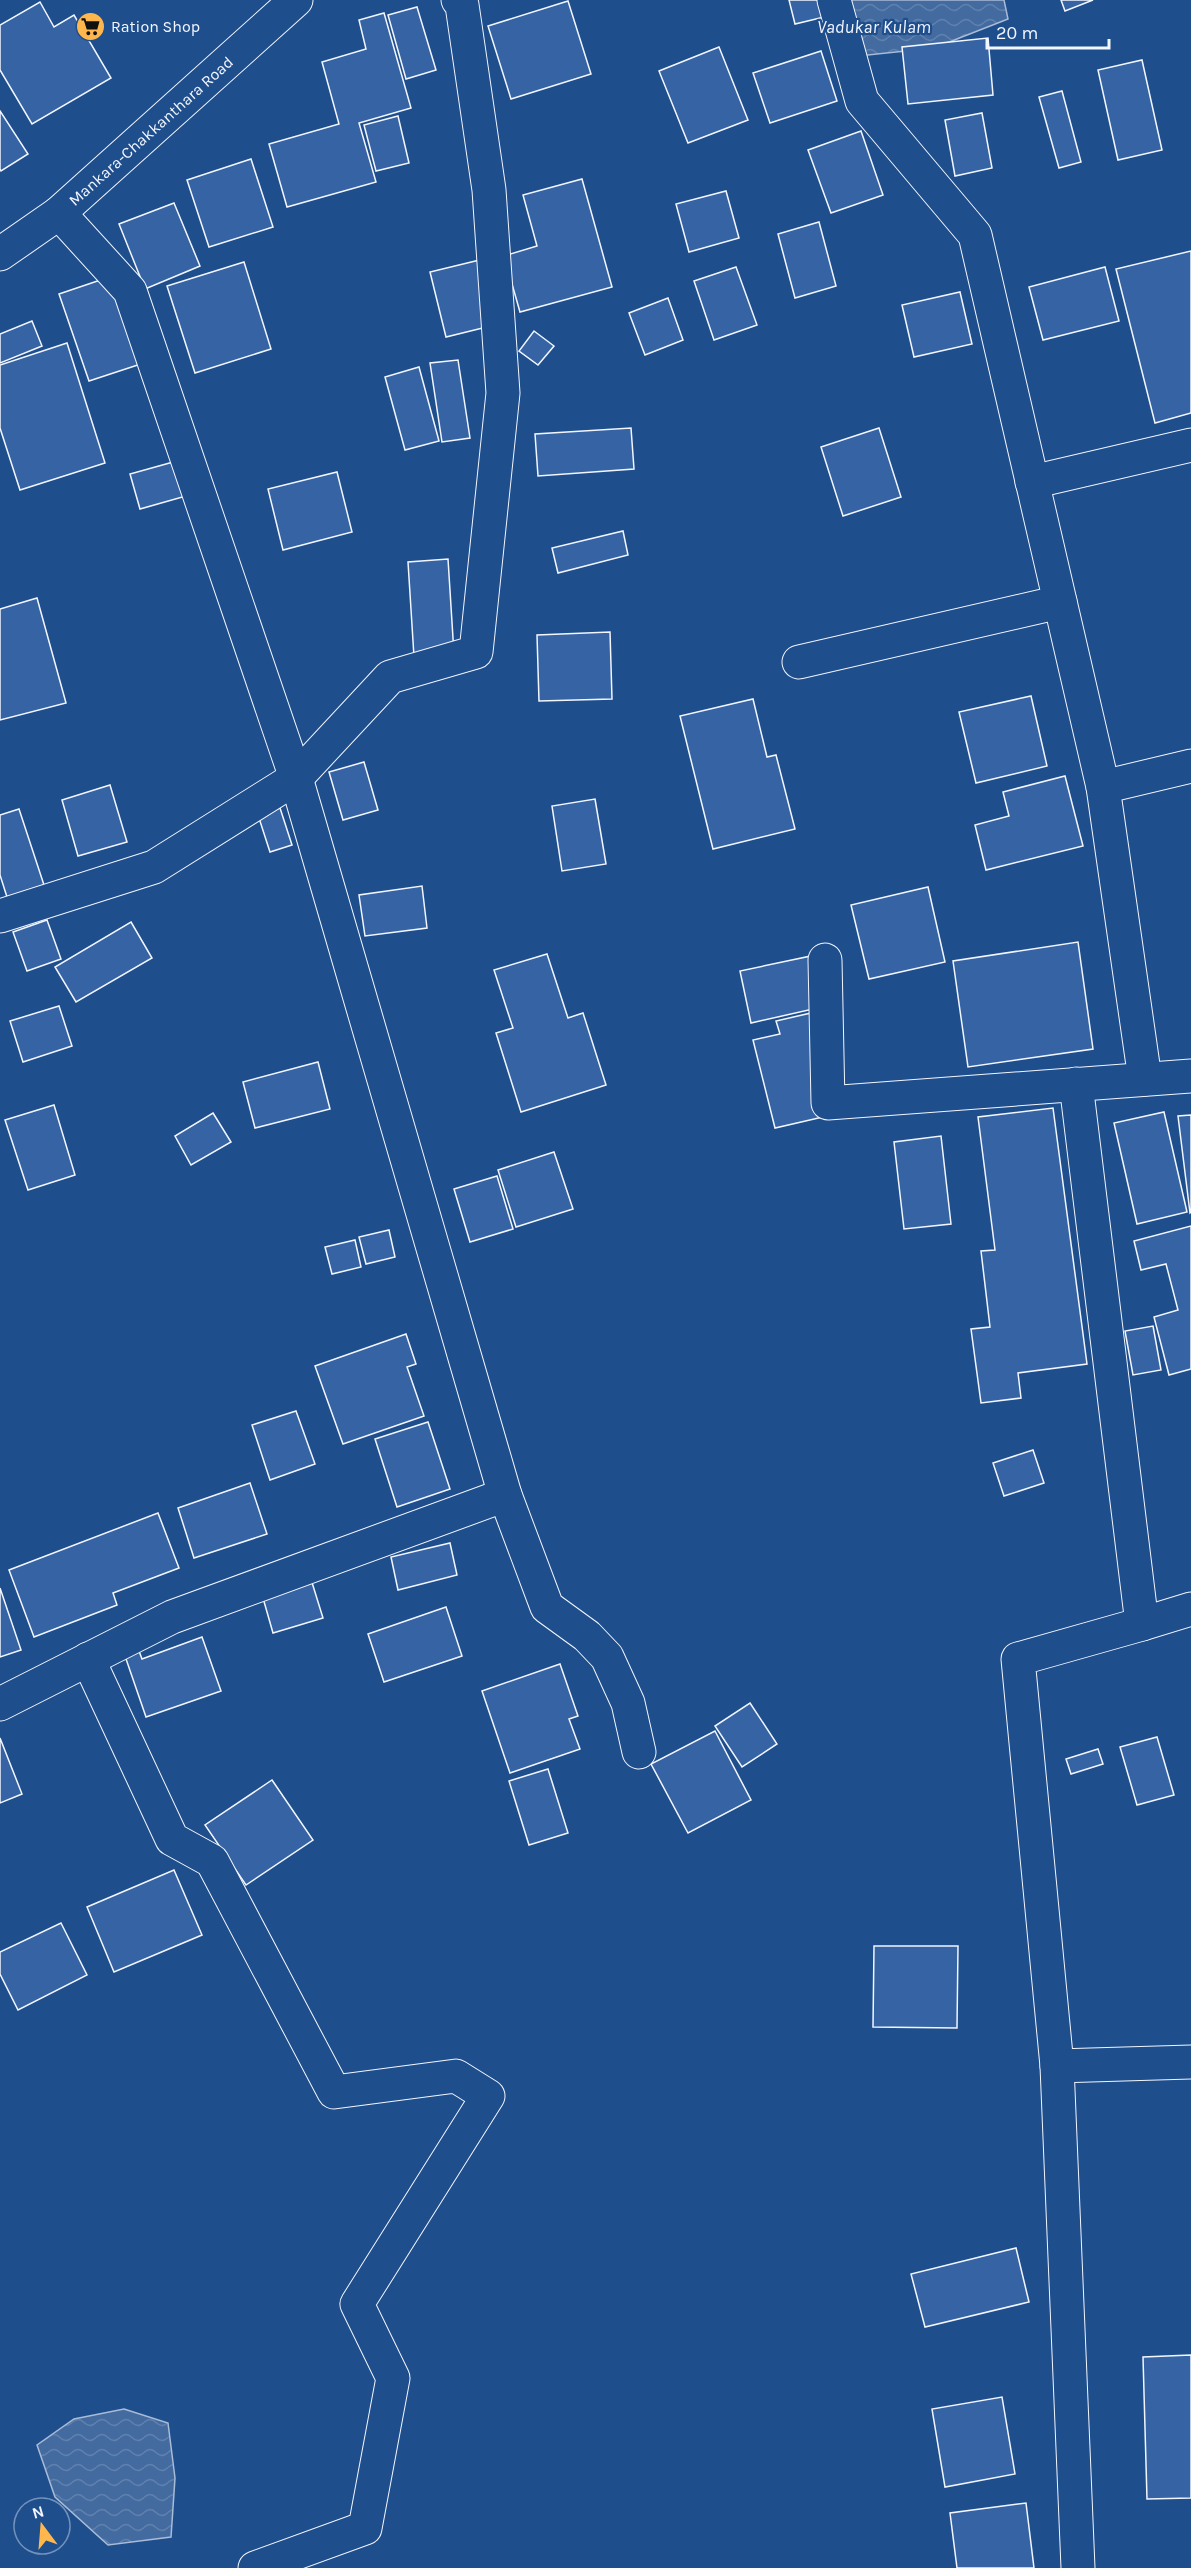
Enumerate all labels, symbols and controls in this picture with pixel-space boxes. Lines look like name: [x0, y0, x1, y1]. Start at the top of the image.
supermarket icon: Ration Shop: [74, 10, 106, 42]
scale bar: [987, 12, 1108, 50]
water label: Vadukar Kulam: [817, 16, 931, 38]
place label: Ration Shop: [111, 17, 200, 36]
text: 20 m: [996, 22, 1038, 44]
street label: Mankara-Chakkanthara Road: [64, 52, 237, 209]
north arrow: [12, 2496, 72, 2556]
text: N: [30, 2501, 46, 2523]

